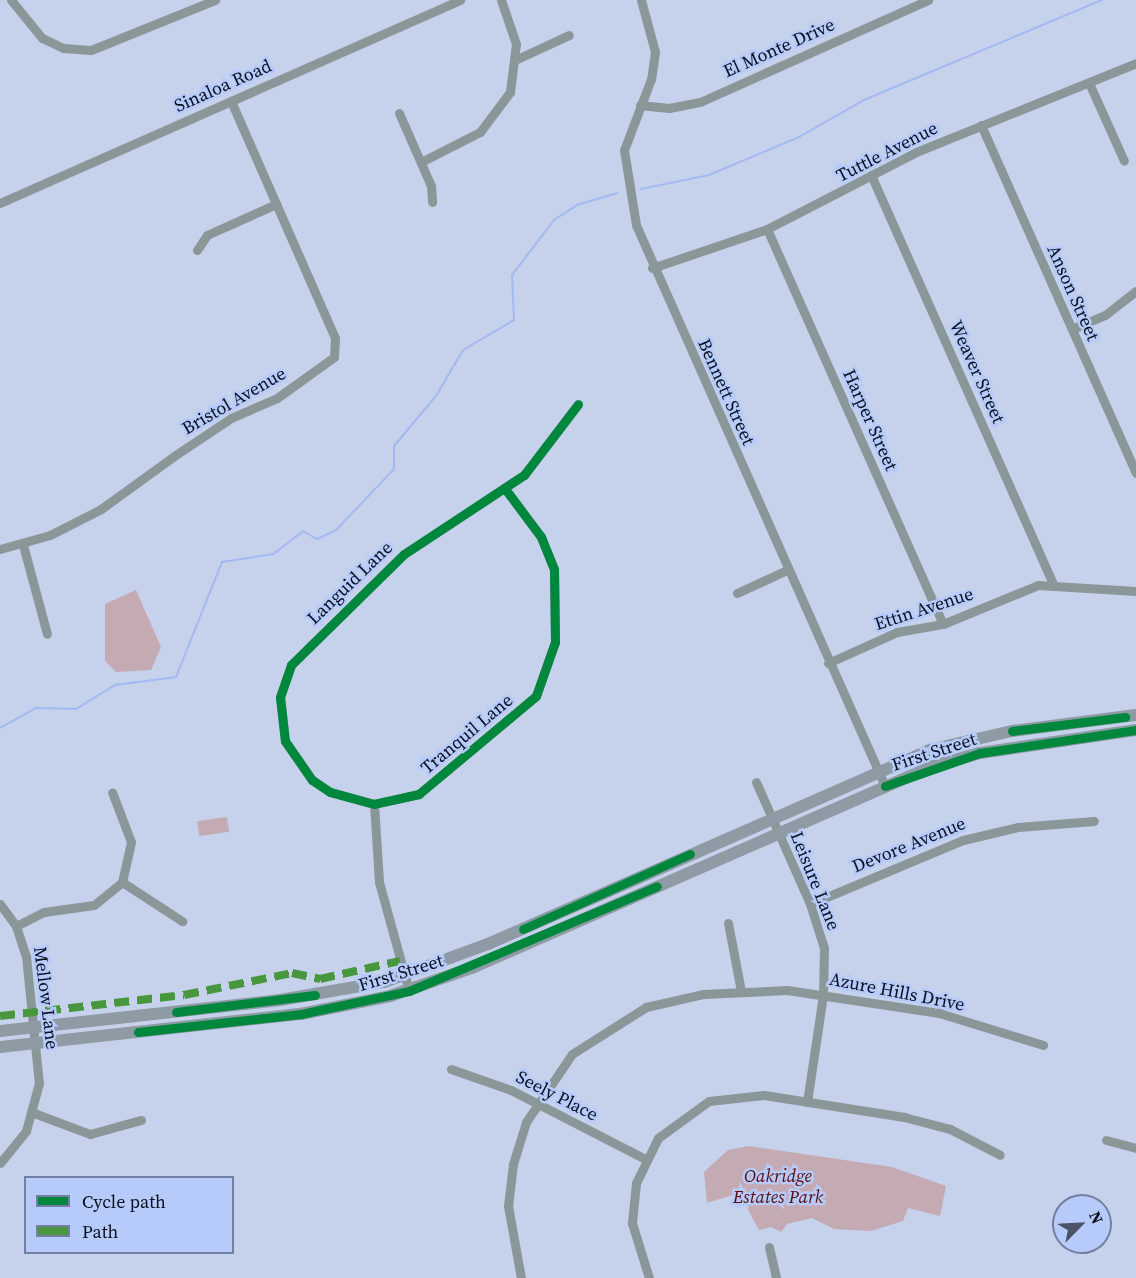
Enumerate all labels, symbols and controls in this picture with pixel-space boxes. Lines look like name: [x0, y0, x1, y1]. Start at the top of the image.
street label: El Monte Drive: [720, 14, 838, 82]
street label: Sinaloa Road: [171, 55, 275, 117]
street label: Tuttle Avenue: [833, 117, 941, 187]
street label: Anson Street: [1042, 242, 1104, 344]
street label: Weaver Street: [945, 317, 1009, 427]
street label: Bennett Street: [693, 335, 759, 449]
street label: Bristol Avenue: [178, 363, 290, 439]
street label: Harper Street: [838, 366, 902, 474]
street label: Languid Lane: [303, 537, 397, 629]
street label: Ettin Avenue: [872, 583, 976, 635]
street label: Tranquil Lane: [417, 689, 517, 779]
street label: First Street: [889, 728, 979, 776]
street label: Devore Avenue: [849, 812, 969, 878]
street label: Leisure Lane: [785, 829, 845, 933]
street label: Mellow Lane: [29, 945, 63, 1051]
street label: First Street: [356, 950, 446, 996]
street label: Azure Hills Drive: [828, 968, 966, 1016]
street label: Seely Place: [512, 1066, 602, 1126]
park label: Oakridge Estates Park: [733, 1166, 823, 1208]
legend: [24, 1176, 234, 1254]
text: Cycle path: [82, 1189, 166, 1214]
north arrow: [1052, 1194, 1112, 1254]
text: N: [1084, 1208, 1109, 1227]
text: Path: [82, 1219, 118, 1244]

